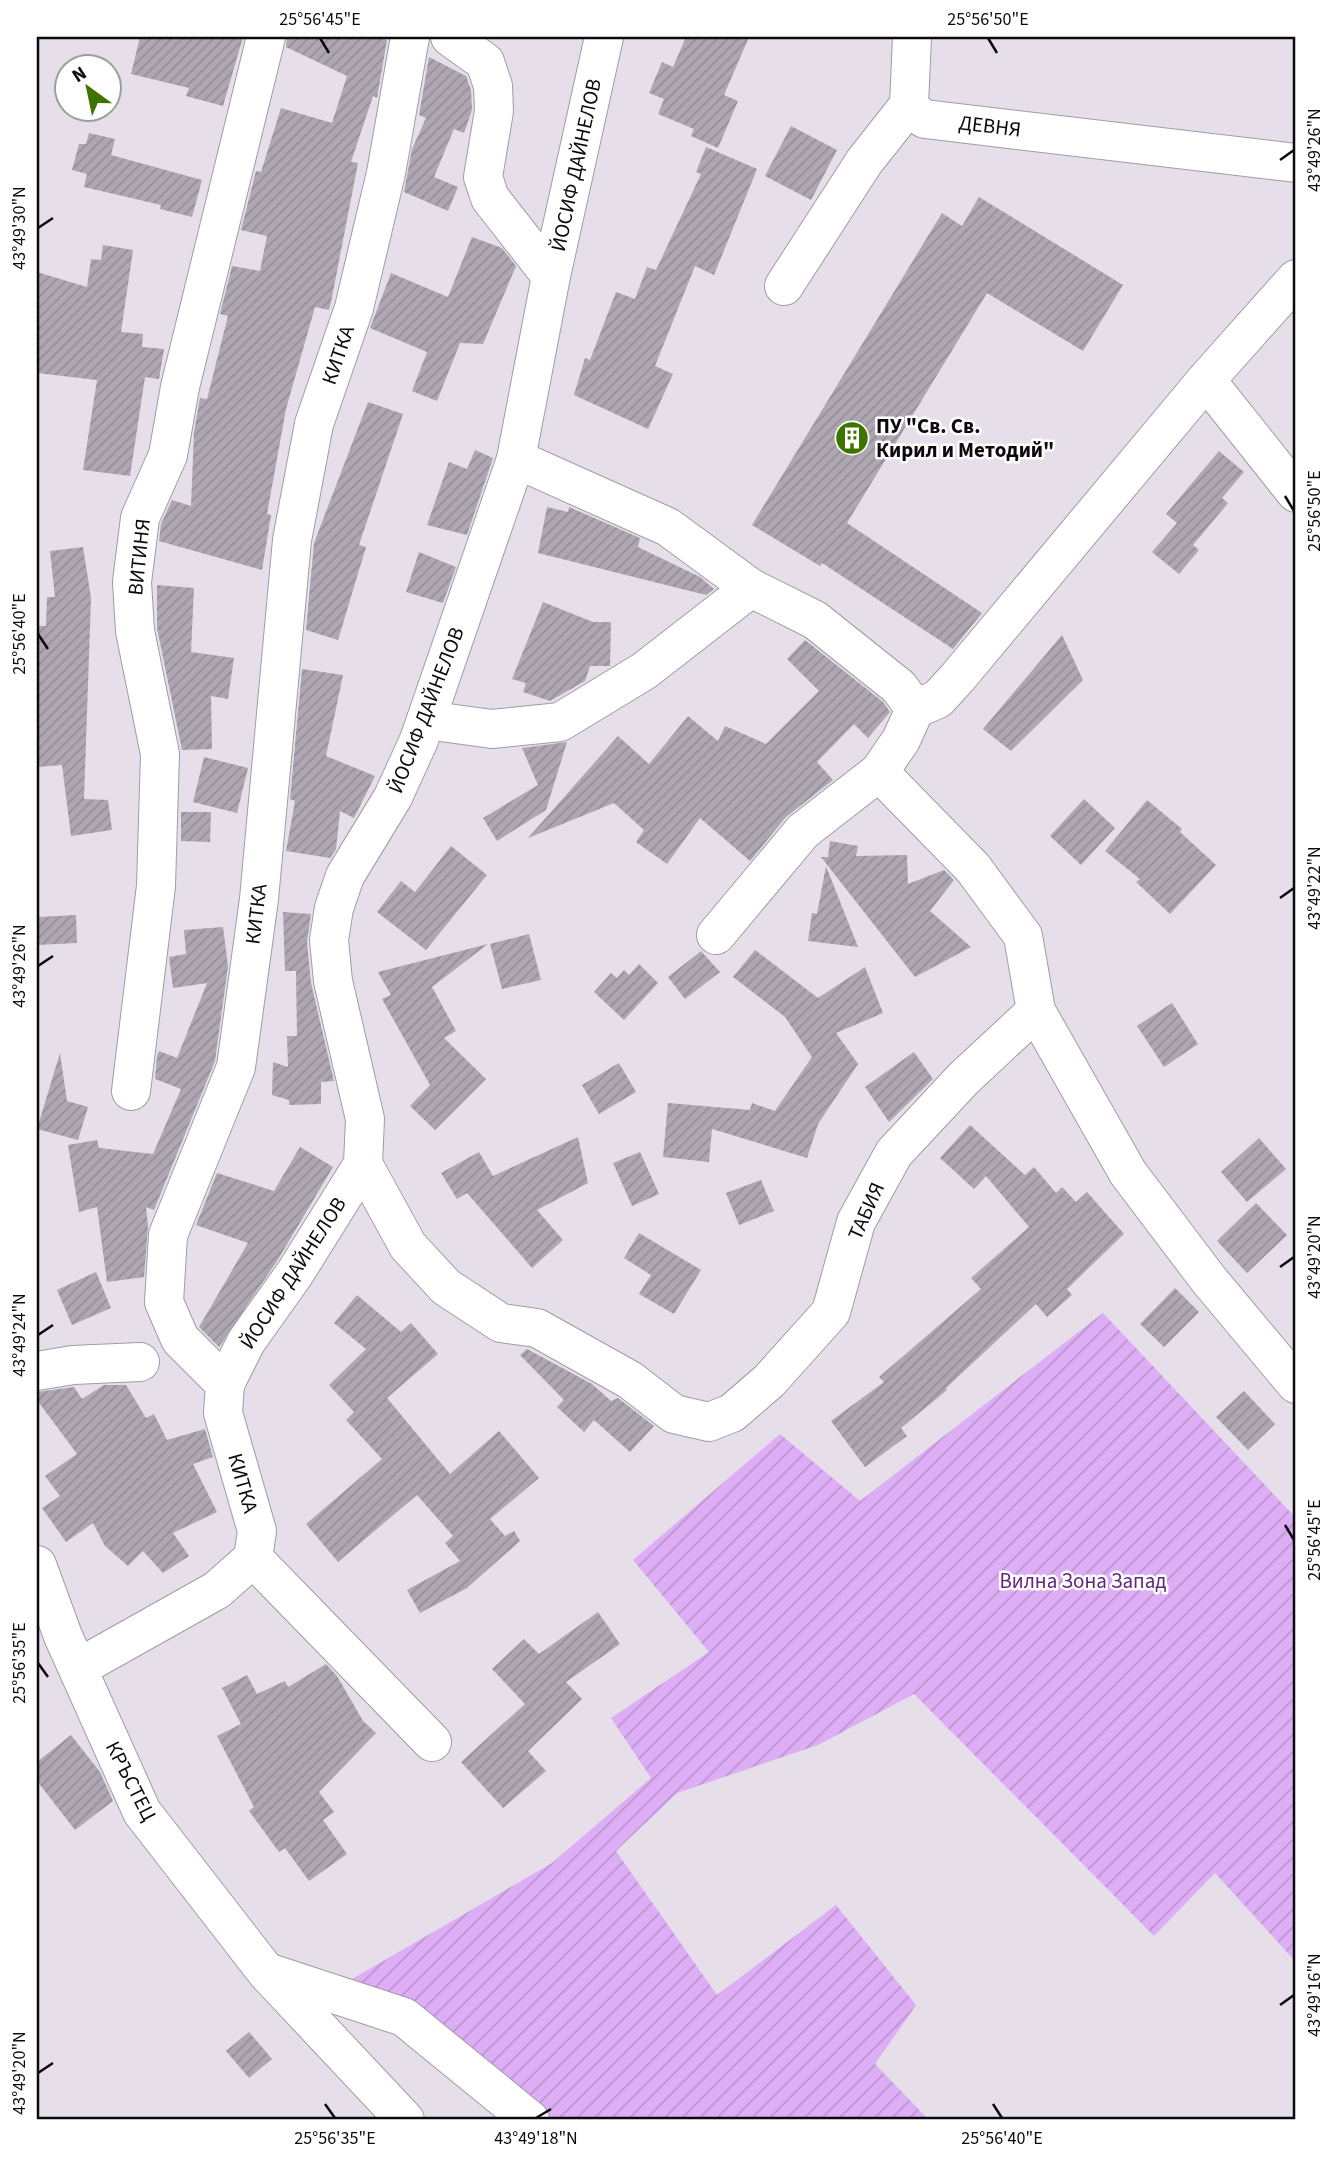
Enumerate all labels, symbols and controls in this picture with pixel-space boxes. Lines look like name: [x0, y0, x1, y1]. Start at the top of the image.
text: 25°56'45"E: [279, 7, 361, 32]
text: 25°56'50"E: [947, 7, 1029, 32]
north arrow: [52, 52, 122, 122]
text: N: [67, 60, 92, 90]
street label: ЙОСИФ ДАЙНЕЛОВ: [543, 76, 609, 254]
street label: ДЕВНЯ: [957, 107, 1023, 145]
text: 43°49'26"N: [1302, 108, 1327, 192]
text: 43°49'30"N: [7, 186, 32, 270]
street label: КИТКА: [314, 321, 362, 389]
place label: ПУ "Св. Св. Кирил и Методий": [876, 411, 1054, 465]
building icon: ПУ "Св. Св. Кирил и Методий": [833, 419, 871, 457]
text: 25°56'50"E: [1302, 470, 1327, 552]
street label: ВИТИНЯ: [120, 517, 158, 597]
text: 25°56'40"E: [7, 593, 32, 675]
street label: ЙОСИФ ДАЙНЕЛОВ: [380, 622, 472, 798]
text: 43°49'22"N: [1302, 846, 1327, 930]
street label: КИТКА: [237, 881, 275, 946]
text: 43°49'26"N: [7, 924, 32, 1008]
street label: ТАБИЯ: [840, 1177, 892, 1245]
street label: ЙОСИФ ДАЙНЕЛОВ: [232, 1191, 354, 1355]
text: 43°49'20"N: [1302, 1215, 1327, 1299]
text: 43°49'24"N: [7, 1293, 32, 1377]
street label: КИТКА: [220, 1450, 266, 1517]
text: 25°56'45"E: [1302, 1499, 1327, 1581]
park label: Вилна Зона Запад: [1000, 1566, 1167, 1596]
text: 25°56'35"E: [7, 1622, 32, 1704]
street label: КРЪСТЕЦ: [98, 1736, 164, 1826]
text: 43°49'16"N: [1302, 1953, 1327, 2037]
text: 43°49'20"N: [7, 2031, 32, 2115]
text: 25°56'35"E: [294, 2126, 376, 2151]
text: 43°49'18"N: [494, 2126, 578, 2151]
text: 25°56'40"E: [961, 2126, 1043, 2151]

